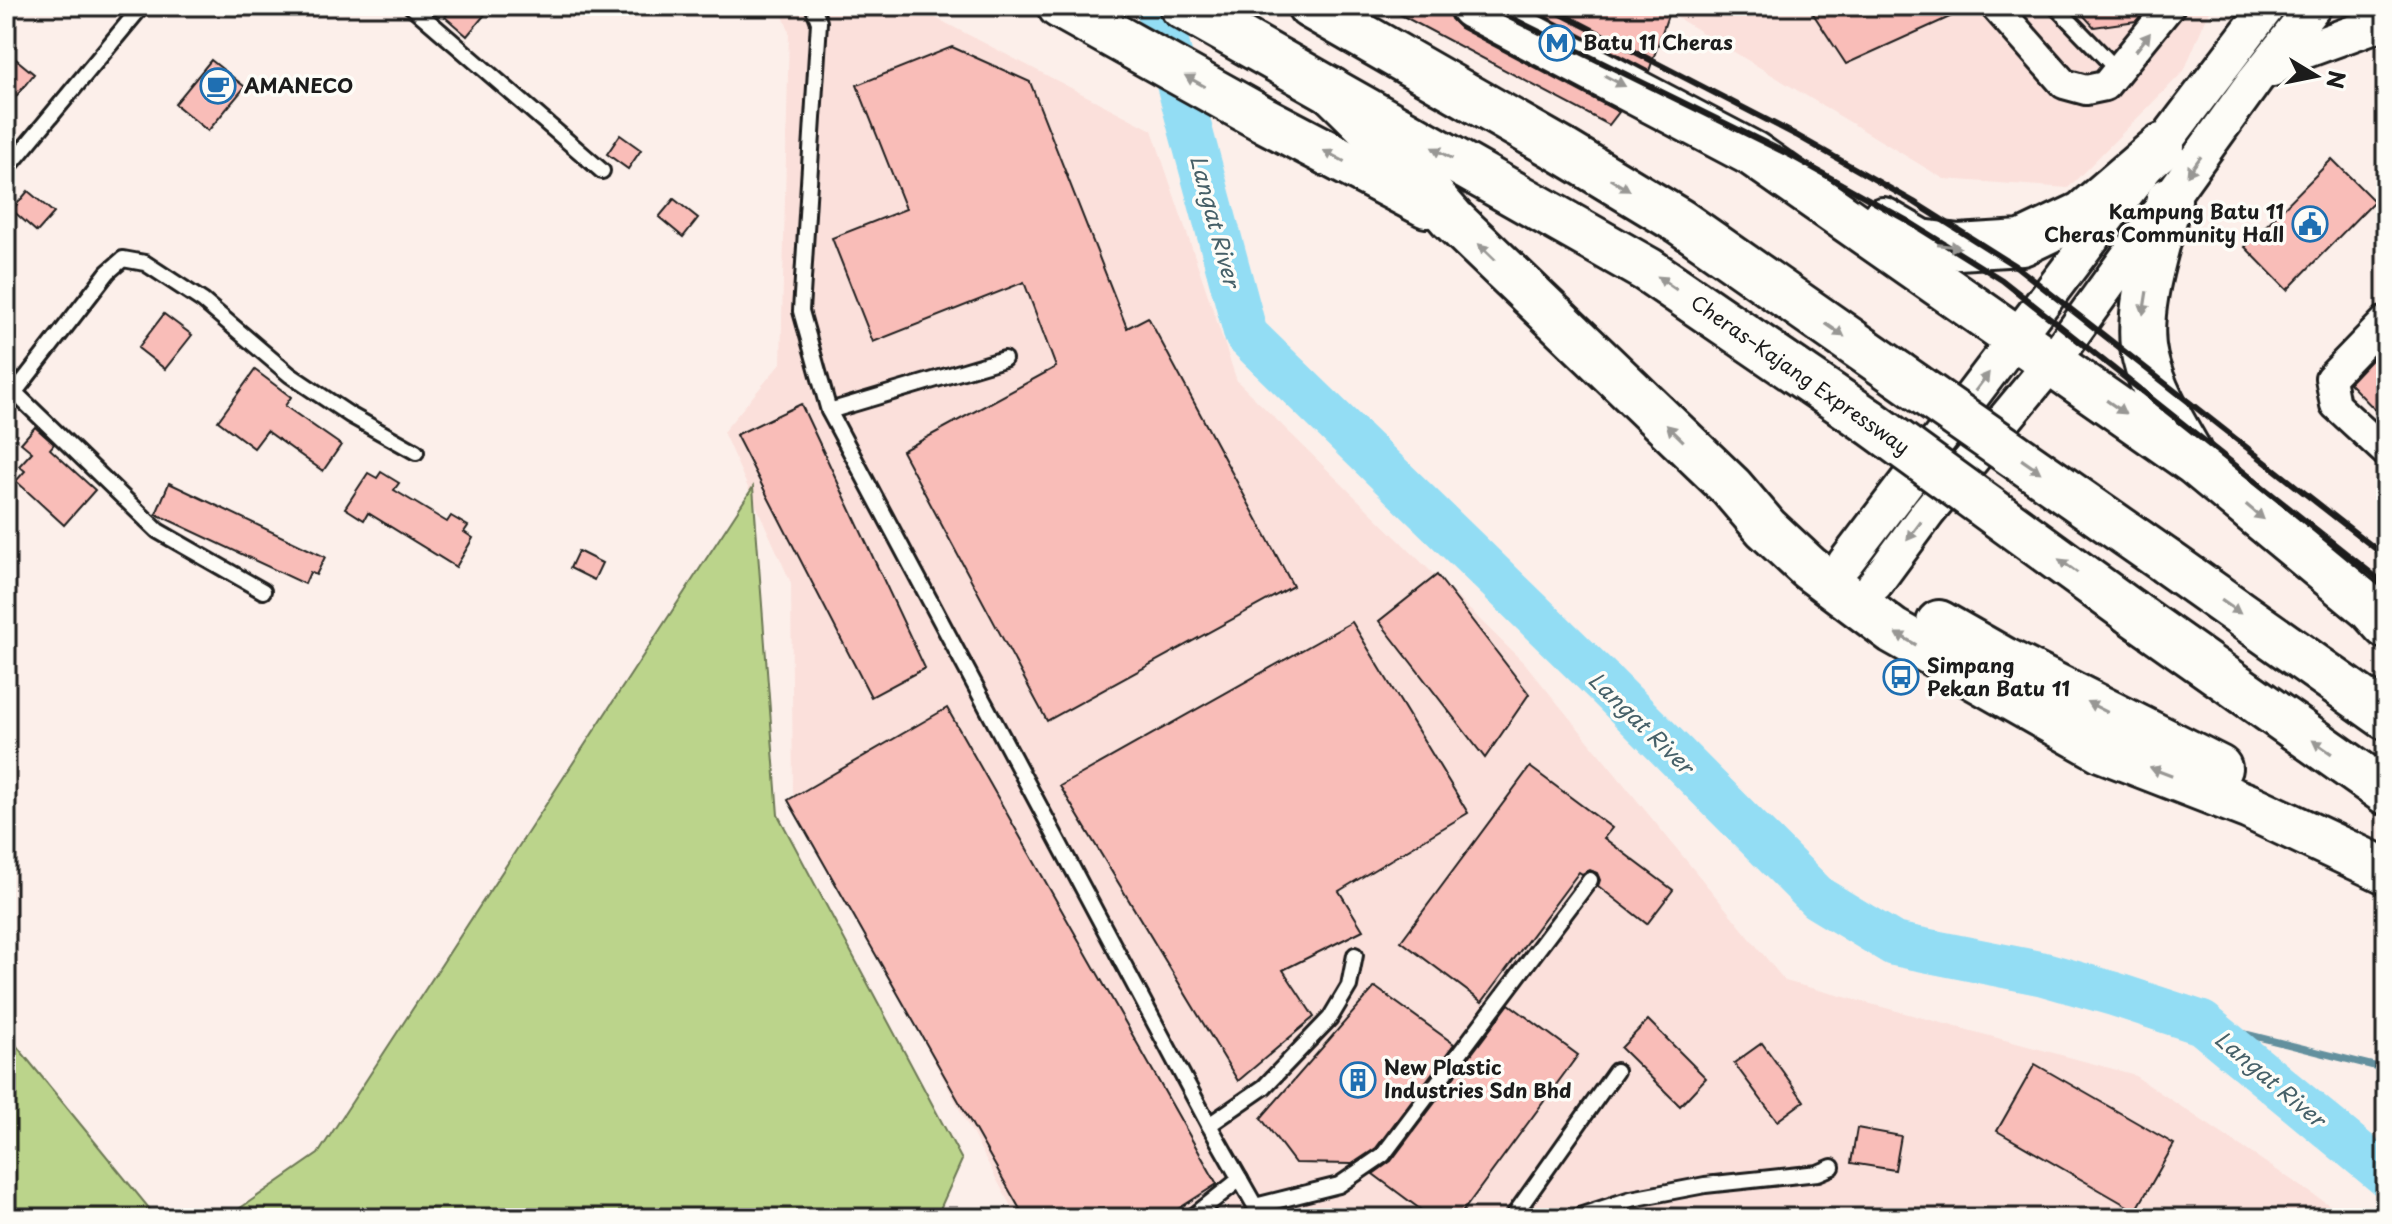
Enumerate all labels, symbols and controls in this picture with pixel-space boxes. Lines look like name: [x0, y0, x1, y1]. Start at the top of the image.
metro station icon: Batu 11 Cheras: [1538, 24, 1576, 62]
place label: Batu 11 Cheras: [1583, 27, 1733, 57]
one-way arrow: [2134, 32, 2150, 52]
north arrow: [2276, 36, 2356, 116]
cafe icon: AMANECO: [199, 67, 237, 105]
text: N: [2319, 68, 2355, 91]
place label: AMANECO: [243, 70, 353, 100]
one-way arrow: [1184, 74, 1206, 88]
one-way arrow: [1604, 74, 1626, 88]
one-way arrow: [1431, 146, 1453, 160]
one-way arrow: [1322, 150, 1345, 163]
water label: Langat River: [1183, 151, 1251, 293]
one-way arrow: [2186, 155, 2202, 177]
one-way arrow: [1609, 178, 1631, 192]
place label: Kampung Batu 11 Cheras Community Hall: [2044, 196, 2284, 249]
public building icon: Kampung Batu 11 Cheras Community Hall: [2291, 205, 2329, 243]
one-way arrow: [1937, 239, 1962, 252]
one-way arrow: [1478, 244, 1497, 262]
one-way arrow: [1657, 276, 1678, 291]
street label: Cheras–Kajang Expressway: [1685, 287, 1916, 461]
one-way arrow: [2139, 291, 2151, 316]
one-way arrow: [1825, 322, 1846, 337]
one-way arrow: [1974, 371, 1990, 393]
one-way arrow: [2105, 399, 2126, 414]
one-way arrow: [1666, 424, 1685, 442]
one-way arrow: [2020, 458, 2041, 473]
one-way arrow: [2245, 504, 2266, 521]
one-way arrow: [1906, 520, 1922, 542]
one-way arrow: [2058, 559, 2079, 574]
one-way arrow: [2220, 599, 2241, 614]
one-way arrow: [1895, 632, 1917, 646]
place label: Simpang Pekan Batu 11: [1927, 650, 2070, 703]
bus stop icon: Simpang Pekan Batu 11: [1882, 658, 1920, 696]
water label: Langat River: [1582, 663, 1704, 783]
one-way arrow: [2086, 701, 2109, 714]
one-way arrow: [2312, 740, 2333, 755]
one-way arrow: [2149, 765, 2173, 778]
water label: Langat River: [2209, 1022, 2336, 1136]
place label: New Plastic Industries Sdn Bhd: [1384, 1052, 1571, 1105]
building icon: New Plastic Industries Sdn Bhd: [1339, 1061, 1377, 1099]

